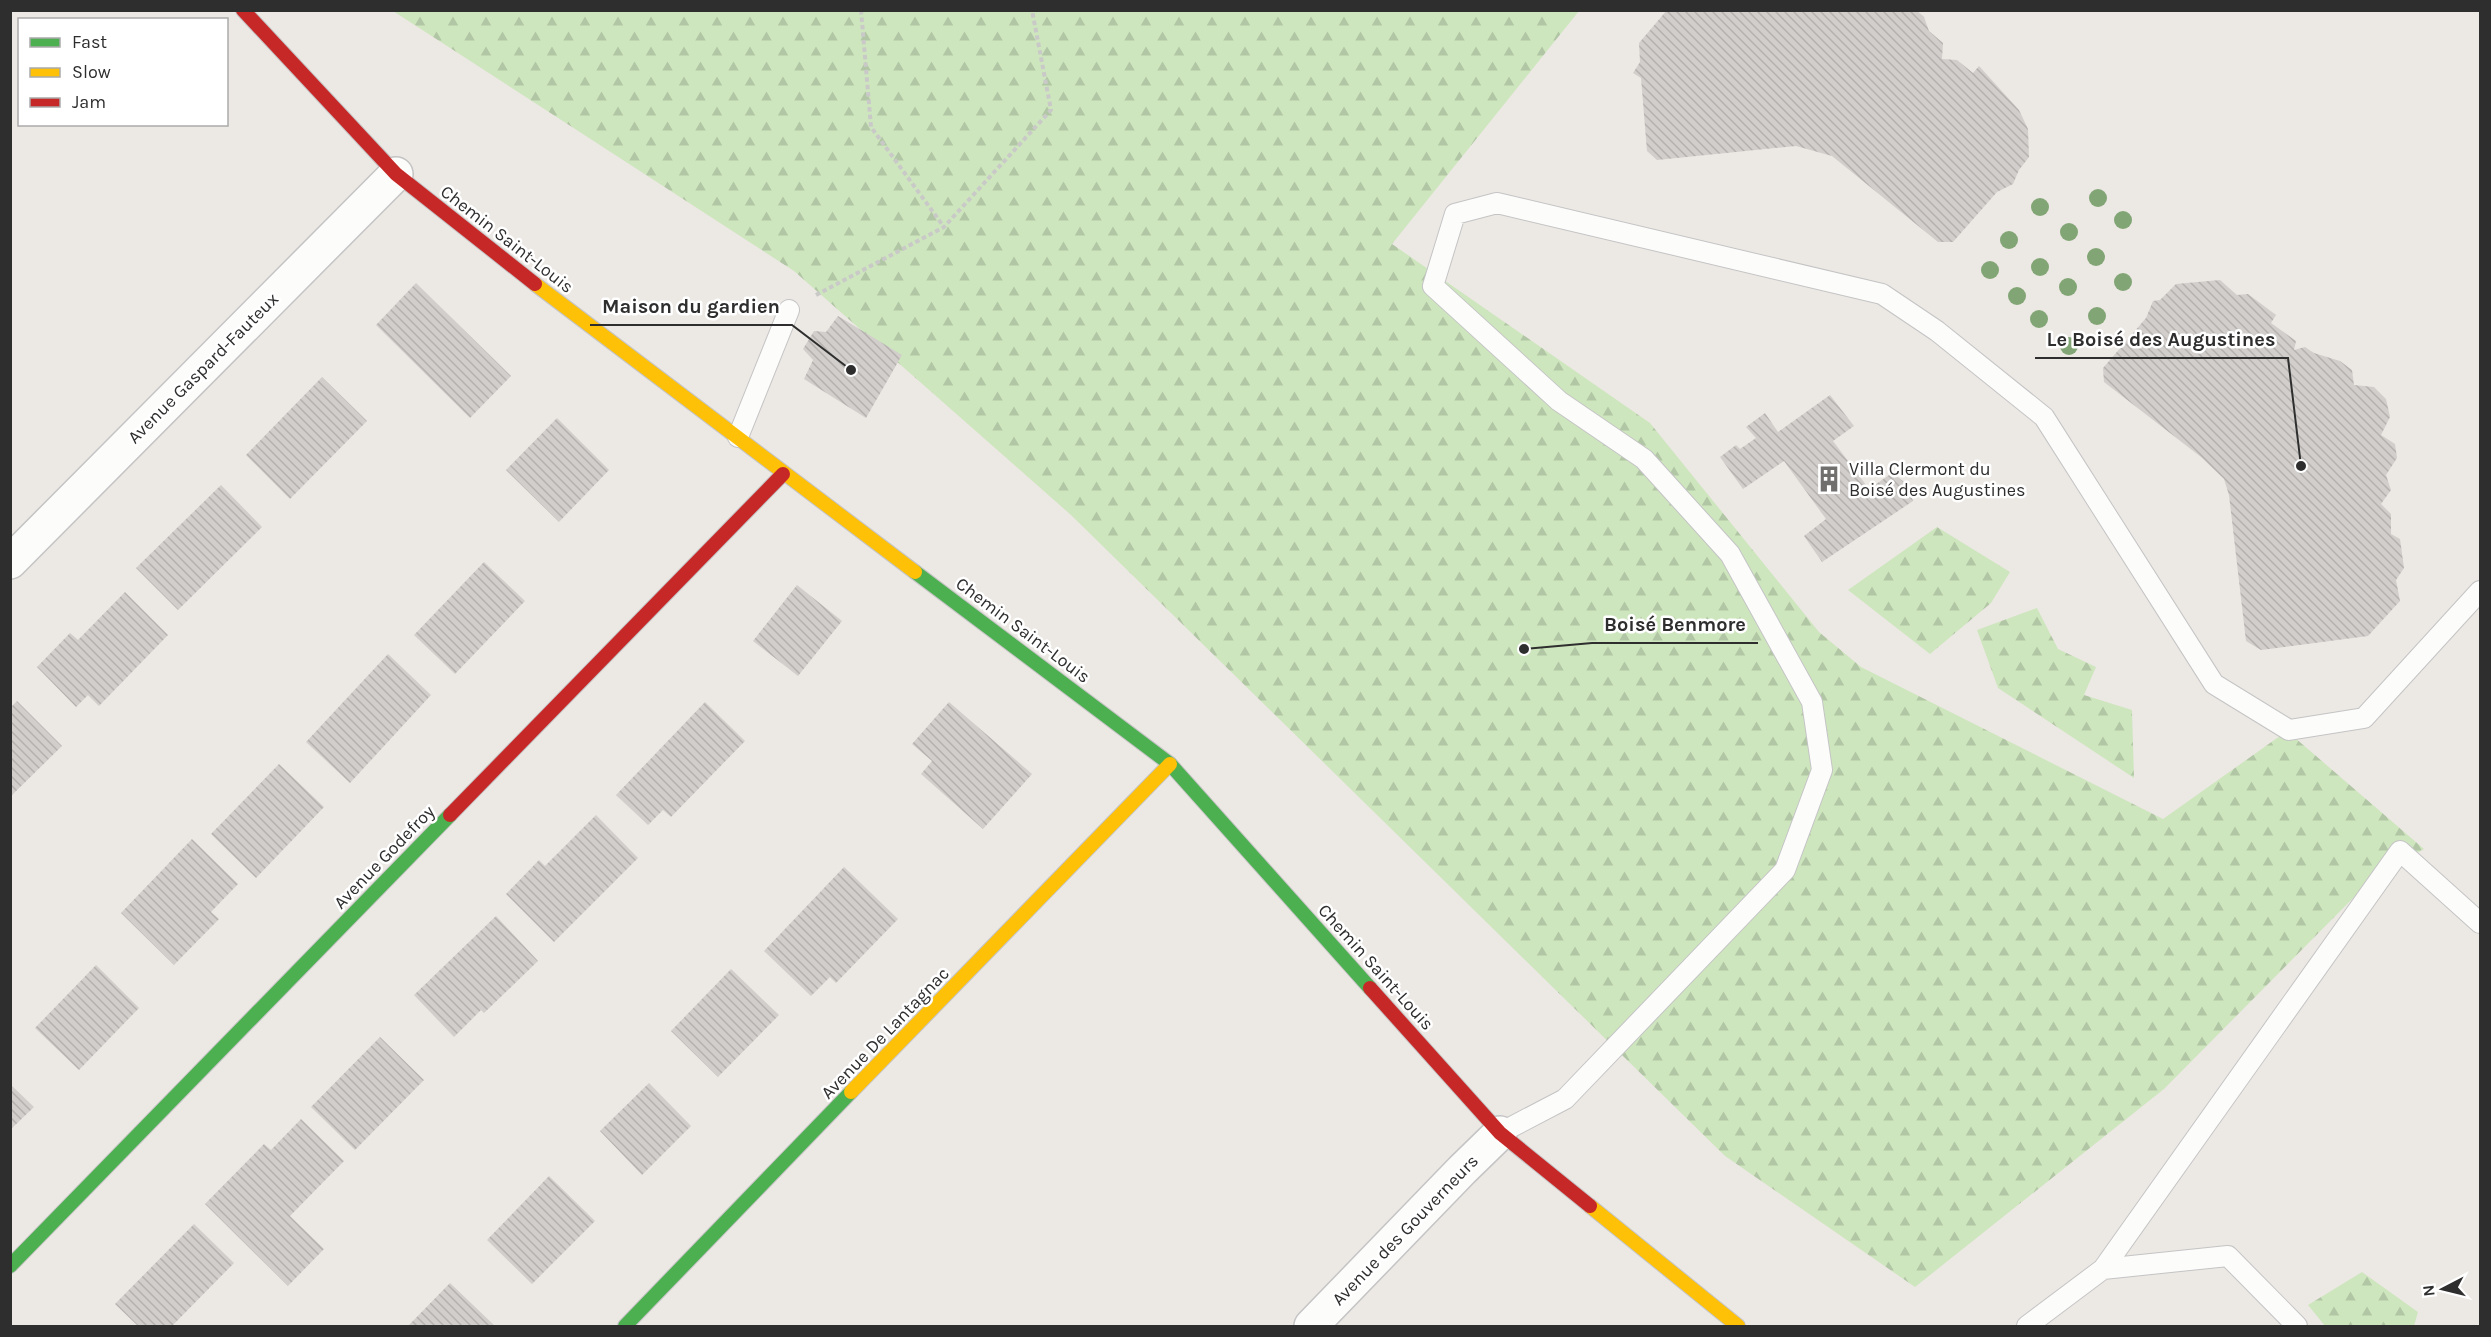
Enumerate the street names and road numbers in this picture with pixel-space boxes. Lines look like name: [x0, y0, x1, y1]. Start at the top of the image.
street label: Chemin Saint-Louis: [436, 180, 578, 298]
street label: Avenue Gaspard-Fauteux: [123, 288, 283, 448]
street label: Chemin Saint-Louis: [951, 572, 1095, 688]
street label: Avenue Godefroy: [329, 800, 439, 913]
street label: Chemin Saint-Louis: [1313, 899, 1439, 1035]
street label: Avenue De Lantagnac: [816, 962, 954, 1104]
street label: Avenue des Gouverneurs: [1327, 1150, 1483, 1310]

